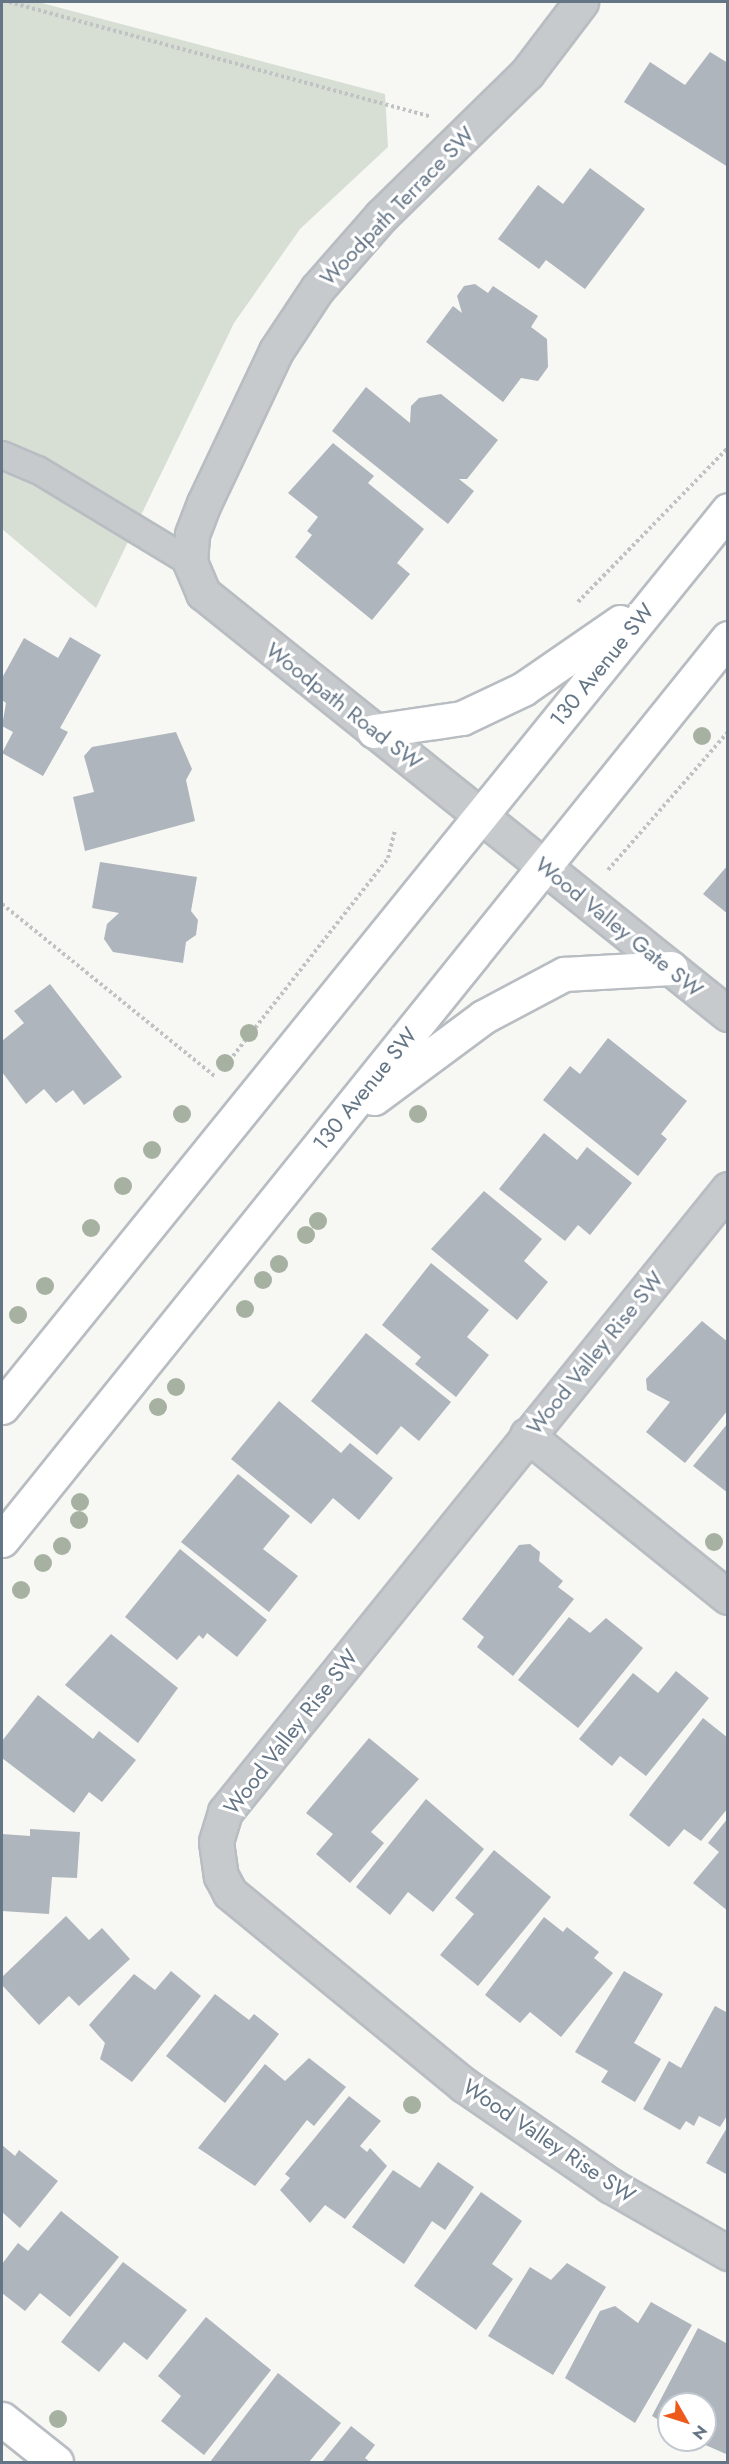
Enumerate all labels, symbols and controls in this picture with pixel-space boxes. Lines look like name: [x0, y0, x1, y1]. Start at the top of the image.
street label: Woodpath Terrace SW: [314, 121, 480, 291]
street label: 130 Avenue SW: [544, 598, 660, 732]
street label: Woodpath Road SW: [261, 637, 427, 775]
street label: Wood Valley Gate SW: [530, 851, 708, 1003]
street label: 130 Avenue SW: [307, 1022, 423, 1156]
street label: Wood Valley Rise SW: [521, 1266, 669, 1440]
street label: Wood Valley Rise SW: [218, 1644, 364, 1820]
street label: Wood Valley Rise SW: [458, 2074, 640, 2208]
north arrow: [657, 2392, 717, 2452]
text: N: [687, 2420, 713, 2445]

